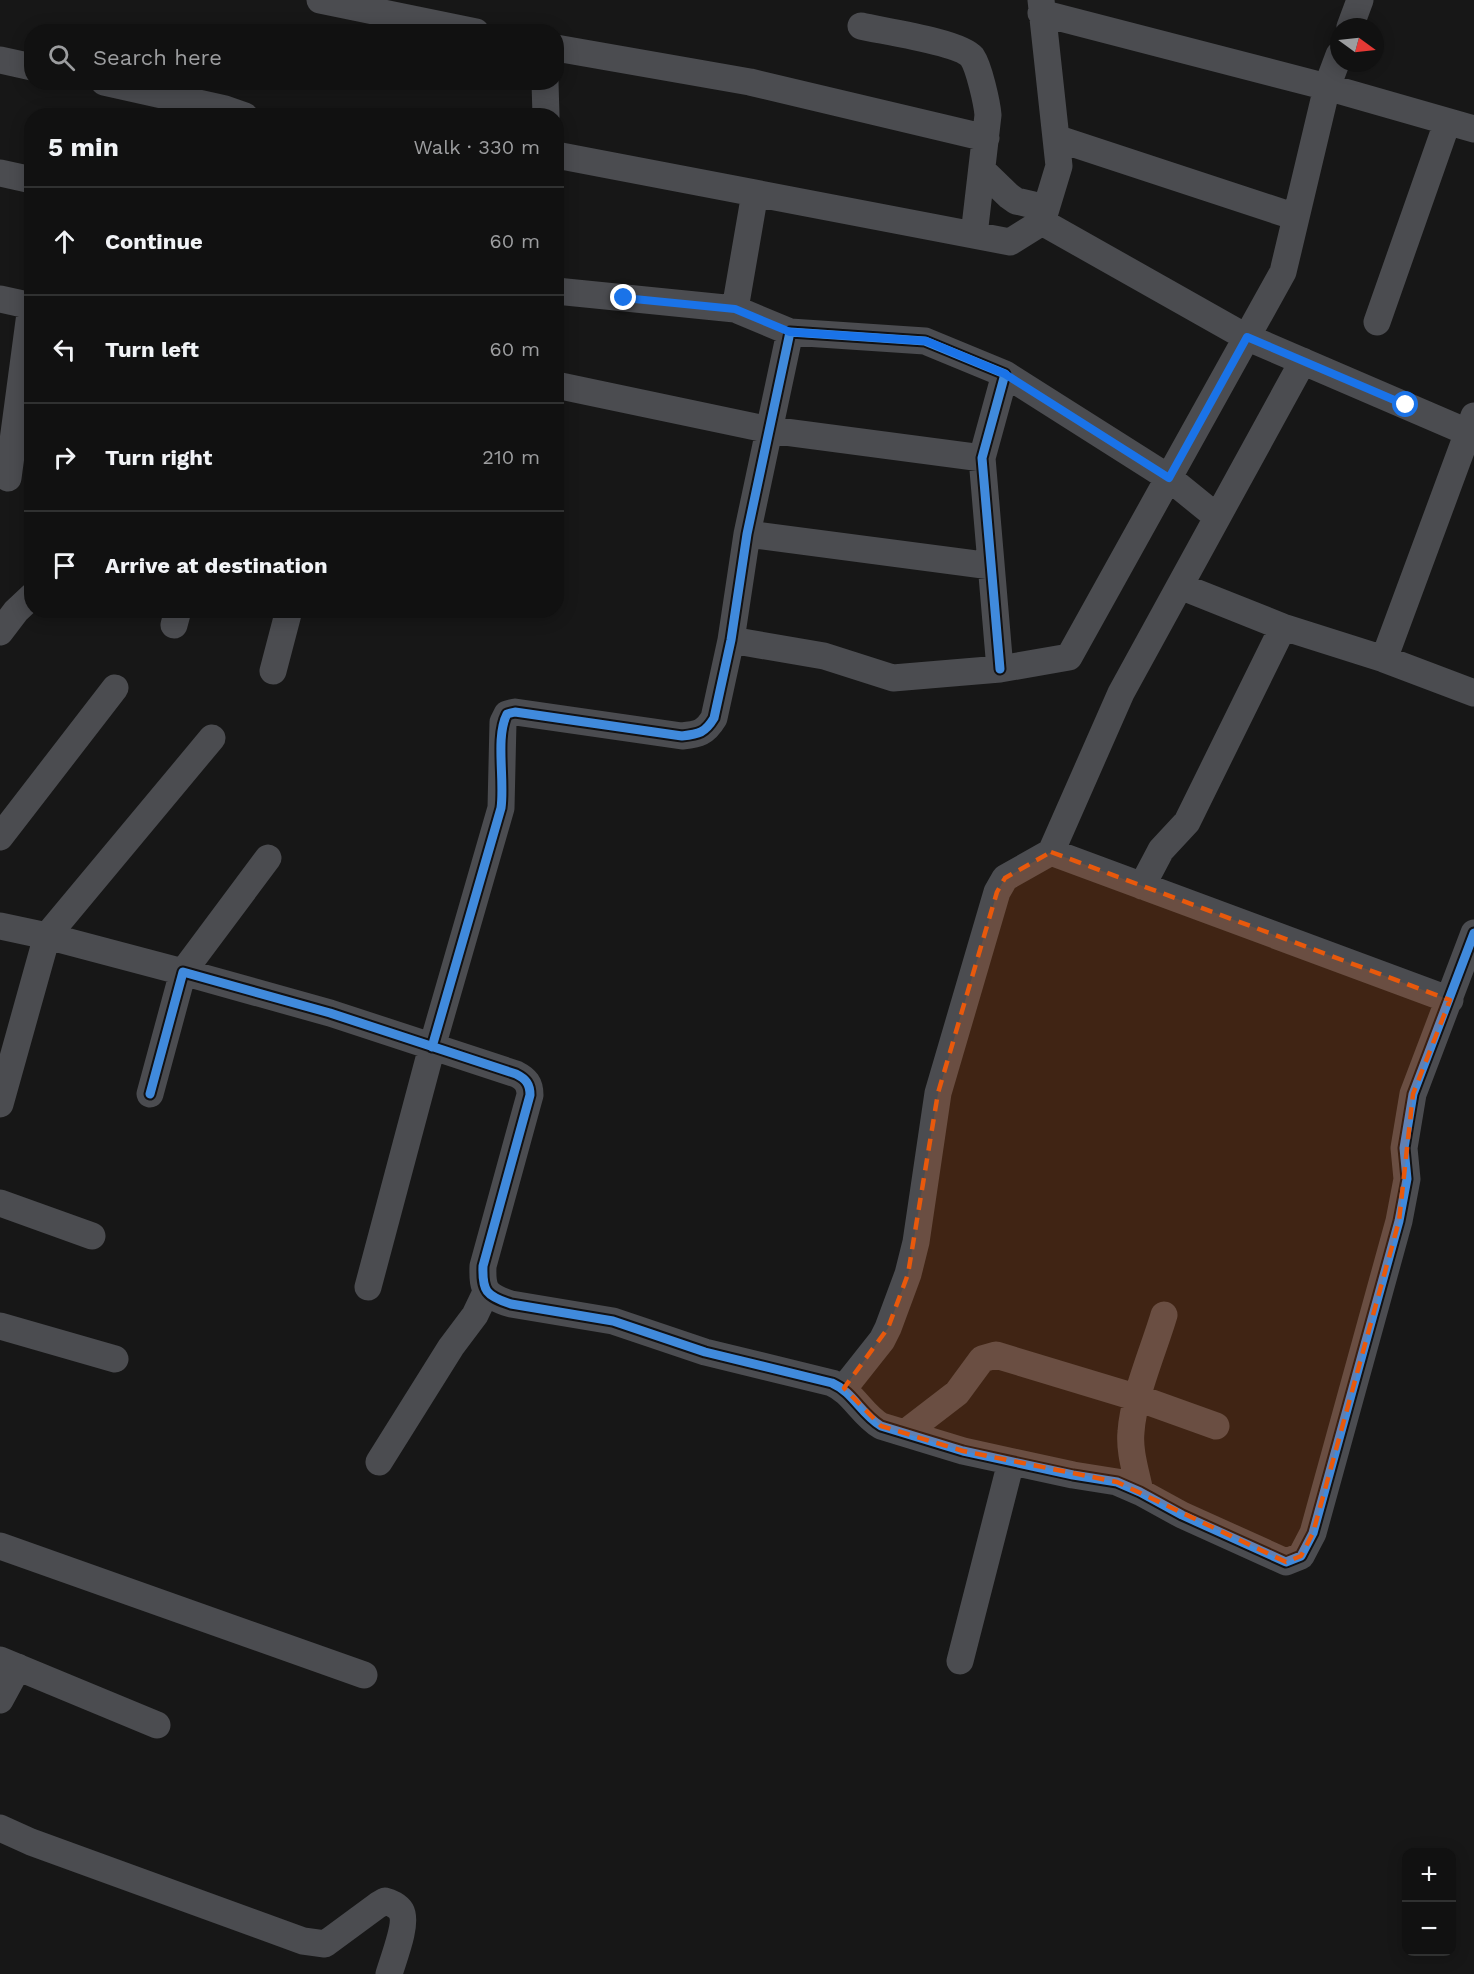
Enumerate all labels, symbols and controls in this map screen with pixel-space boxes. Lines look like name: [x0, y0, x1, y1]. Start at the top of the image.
north arrow: [1330, 18, 1384, 72]
search box: [24, 24, 564, 90]
icon: search: [45, 41, 78, 74]
text: Search here: [93, 45, 222, 70]
text: 5 min: [48, 132, 119, 162]
text: Walk · 330 m: [413, 135, 540, 159]
icon: ahead: [48, 225, 81, 258]
text: Continue: [105, 229, 203, 254]
text: 60 m: [490, 229, 540, 253]
route end: [610, 284, 636, 310]
icon: left: [48, 333, 81, 366]
text: Turn left: [105, 337, 199, 362]
text: 60 m: [490, 337, 540, 361]
route start: [1392, 391, 1418, 417]
icon: right: [48, 441, 81, 474]
text: Turn right: [105, 445, 212, 470]
text: 210 m: [482, 445, 540, 469]
icon: arrive: [48, 549, 81, 582]
text: Arrive at destination: [105, 553, 328, 578]
map controls: [1402, 1848, 1456, 1956]
button: +: [1402, 1848, 1456, 1902]
button: −: [1402, 1902, 1456, 1956]

